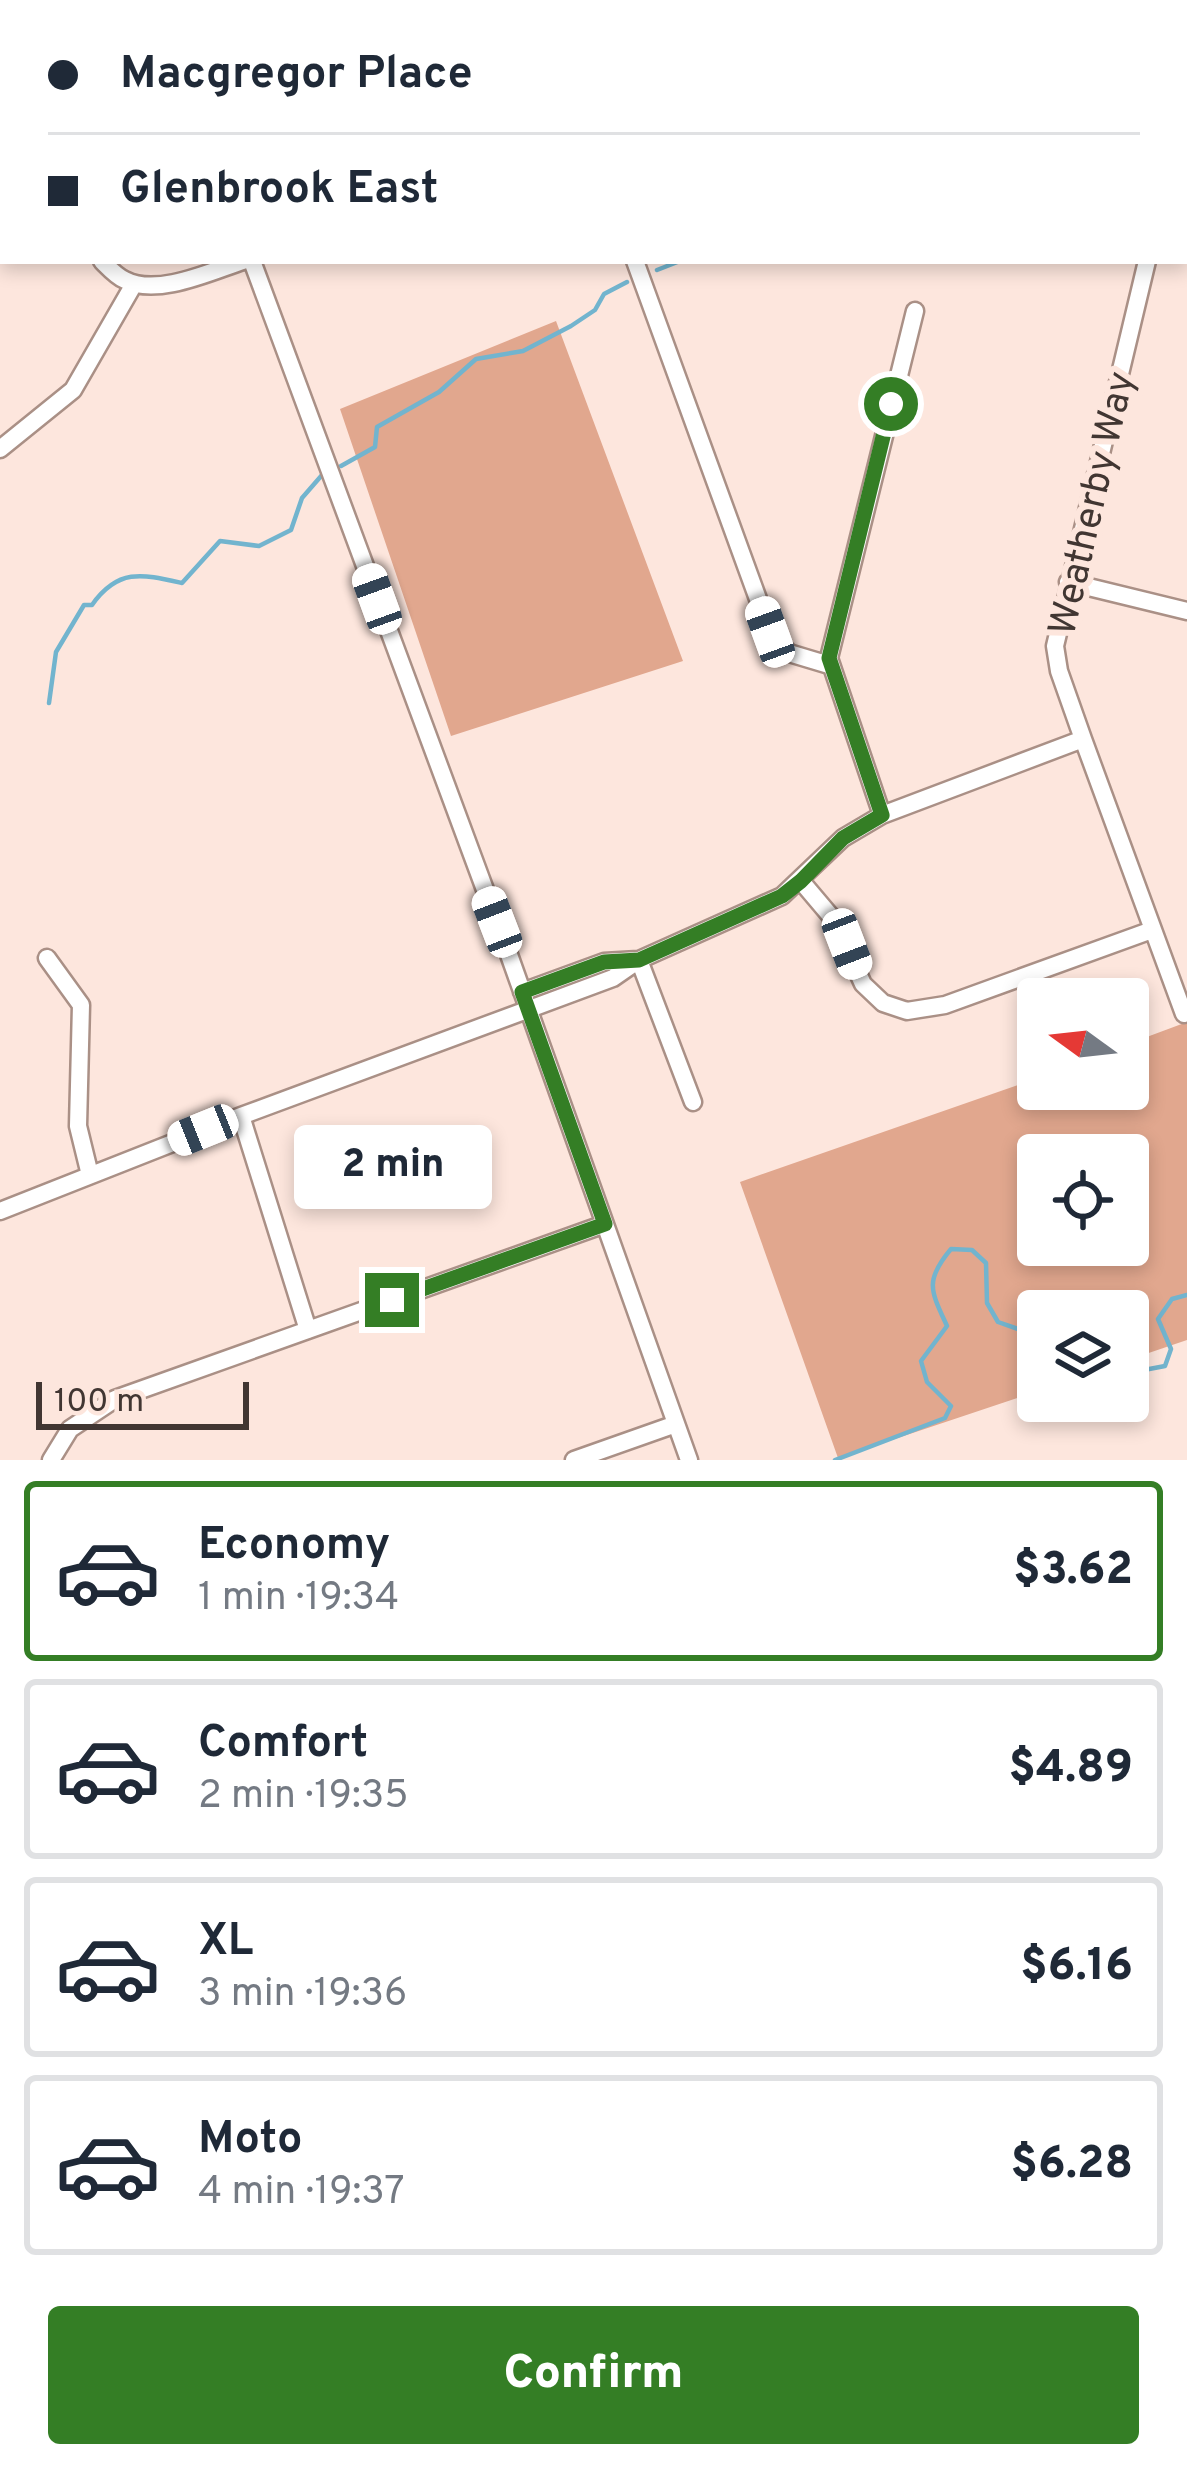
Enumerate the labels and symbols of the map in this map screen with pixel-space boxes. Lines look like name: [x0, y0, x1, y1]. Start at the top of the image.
street label: Weatherby Way: [1040, 367, 1149, 641]
route start: [864, 377, 918, 431]
car: [348, 559, 406, 639]
car: [741, 592, 799, 672]
car: [467, 882, 527, 962]
car: [817, 904, 877, 984]
north arrow: [1017, 978, 1149, 1110]
car: [163, 1100, 243, 1160]
callout: 2 min: [293, 1126, 491, 1210]
route end: [365, 1273, 419, 1327]
scale bar: [36, 1376, 249, 1429]

